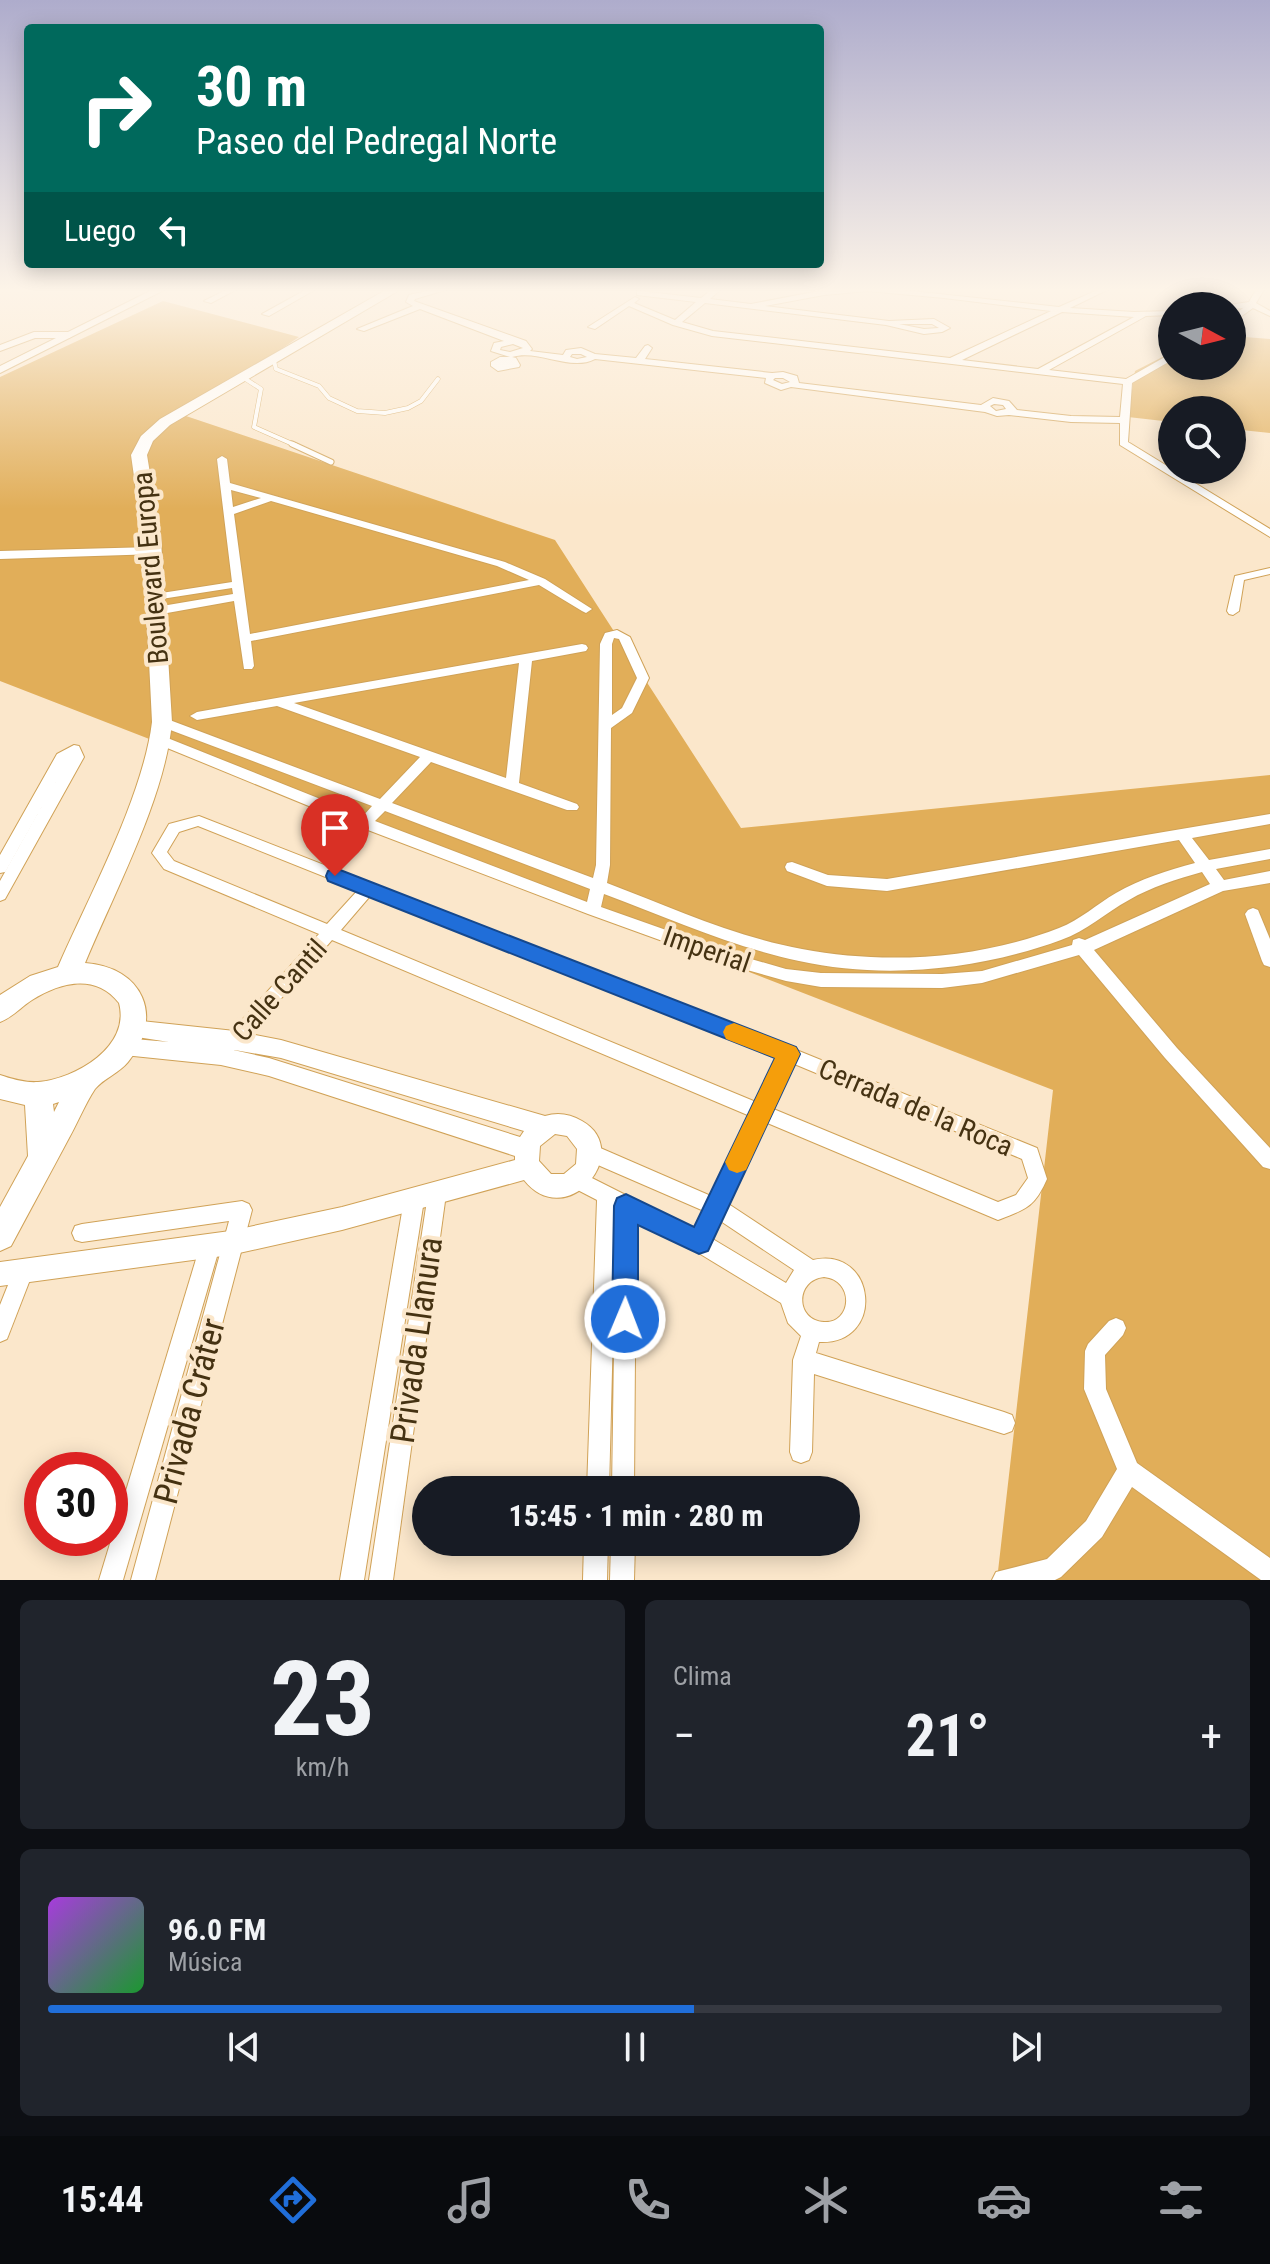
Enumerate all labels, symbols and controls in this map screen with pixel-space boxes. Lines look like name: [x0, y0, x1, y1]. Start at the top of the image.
text: 30 m: [196, 54, 307, 120]
icon: right: [64, 56, 168, 160]
text: Paseo del Pedregal Norte: [196, 121, 557, 163]
icon: left: [152, 208, 196, 252]
text: Luego: [64, 213, 136, 248]
north arrow: [1158, 292, 1246, 380]
map controls: [1158, 292, 1246, 484]
button: search: [1158, 396, 1246, 484]
street label: Boulevard Europa: [126, 470, 175, 665]
pin: [301, 794, 369, 876]
icon: arrive: [313, 806, 357, 850]
street label: Imperial: [659, 919, 755, 980]
street label: Calle Cantil: [225, 933, 334, 1048]
street label: Cerrada de la Roca: [814, 1052, 1018, 1163]
street label: Privada Llanura: [382, 1234, 450, 1446]
position arrow: [583, 1277, 667, 1361]
street label: Privada Cráter: [145, 1314, 233, 1508]
speed limit sign: 30: [24, 1452, 128, 1556]
text: 15:45 · 1 min · 280 m: [509, 1498, 763, 1533]
text: 23: [270, 1639, 375, 1760]
text: Clima: [673, 1661, 732, 1691]
text: 21°: [906, 1700, 990, 1771]
text: −: [673, 1710, 695, 1762]
text: +: [1200, 1710, 1222, 1762]
text: km/h: [296, 1752, 349, 1782]
text: 96.0 FM: [168, 1912, 266, 1947]
text: Música: [168, 1947, 243, 1977]
icon: previous: [222, 2025, 266, 2069]
icon: pause: [613, 2025, 657, 2069]
icon: next: [1004, 2025, 1048, 2069]
icon: directions: [265, 2172, 321, 2228]
icon: music: [443, 2172, 499, 2228]
icon: phone: [620, 2172, 676, 2228]
icon: climate: [798, 2172, 854, 2228]
icon: car: [976, 2172, 1032, 2228]
icon: filters: [1153, 2172, 1209, 2228]
text: 15:44: [61, 2179, 143, 2221]

